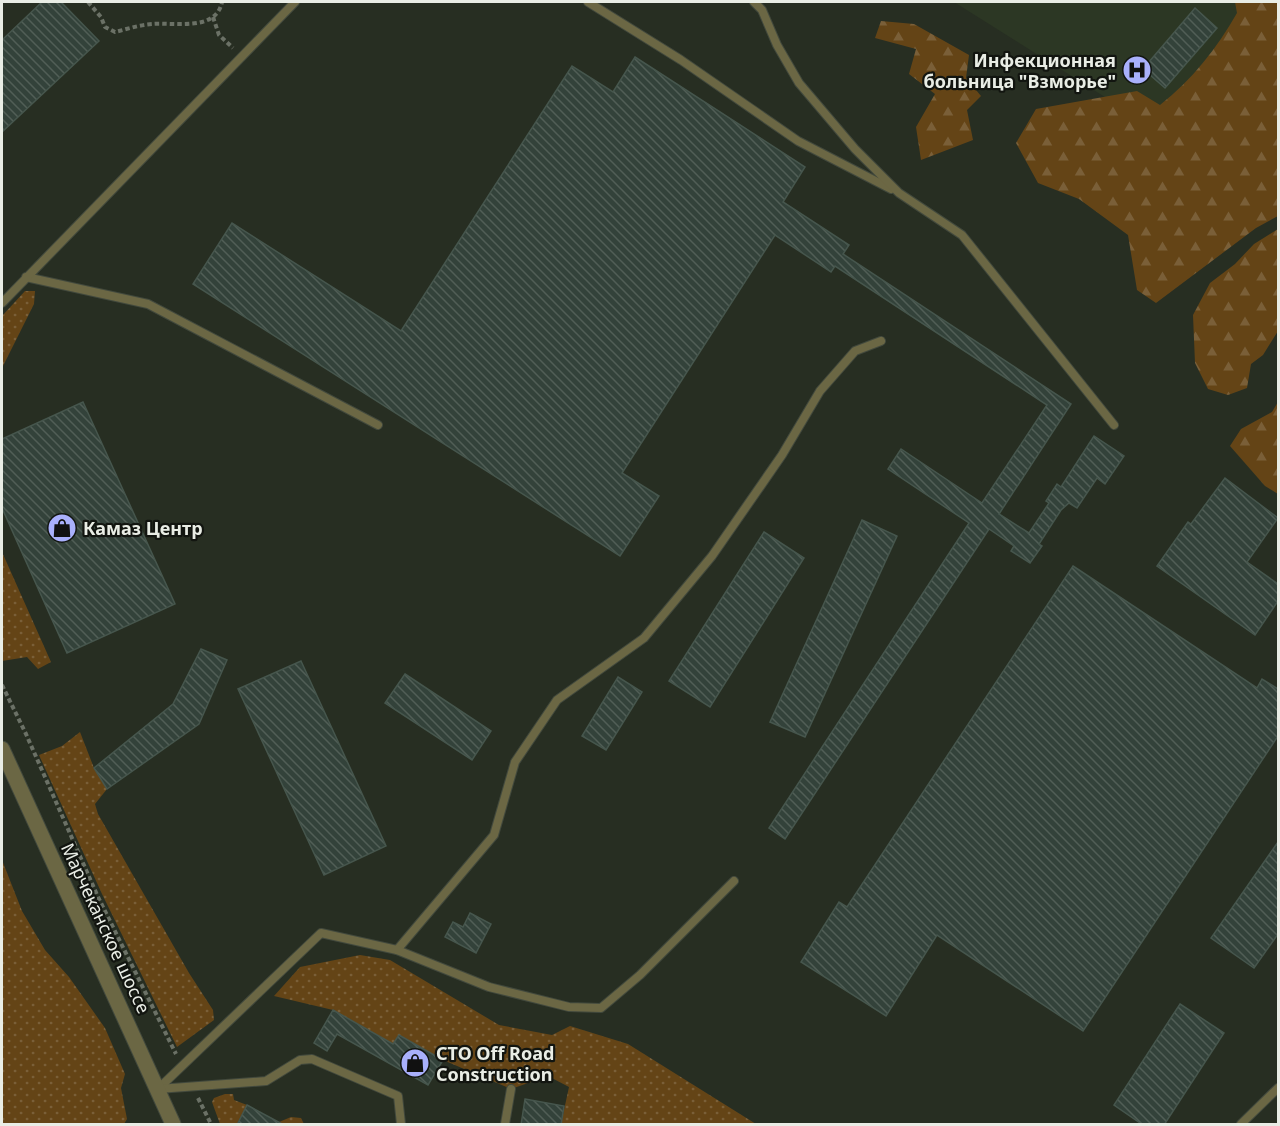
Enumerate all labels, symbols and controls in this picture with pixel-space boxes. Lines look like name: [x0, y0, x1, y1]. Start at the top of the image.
place label: Инфекционная больница "Взморье": [924, 48, 1116, 93]
hospital icon: Инфекционная больница "Взморье": [1121, 54, 1153, 86]
shop icon: Камаз Центр: [46, 512, 78, 544]
place label: Камаз Центр: [83, 516, 203, 540]
street label: Марчеканское шоссе: [56, 839, 156, 1017]
place label: СТО Off Road Construction: [436, 1041, 554, 1086]
shop icon: СТО Off Road Construction: [399, 1047, 431, 1079]

